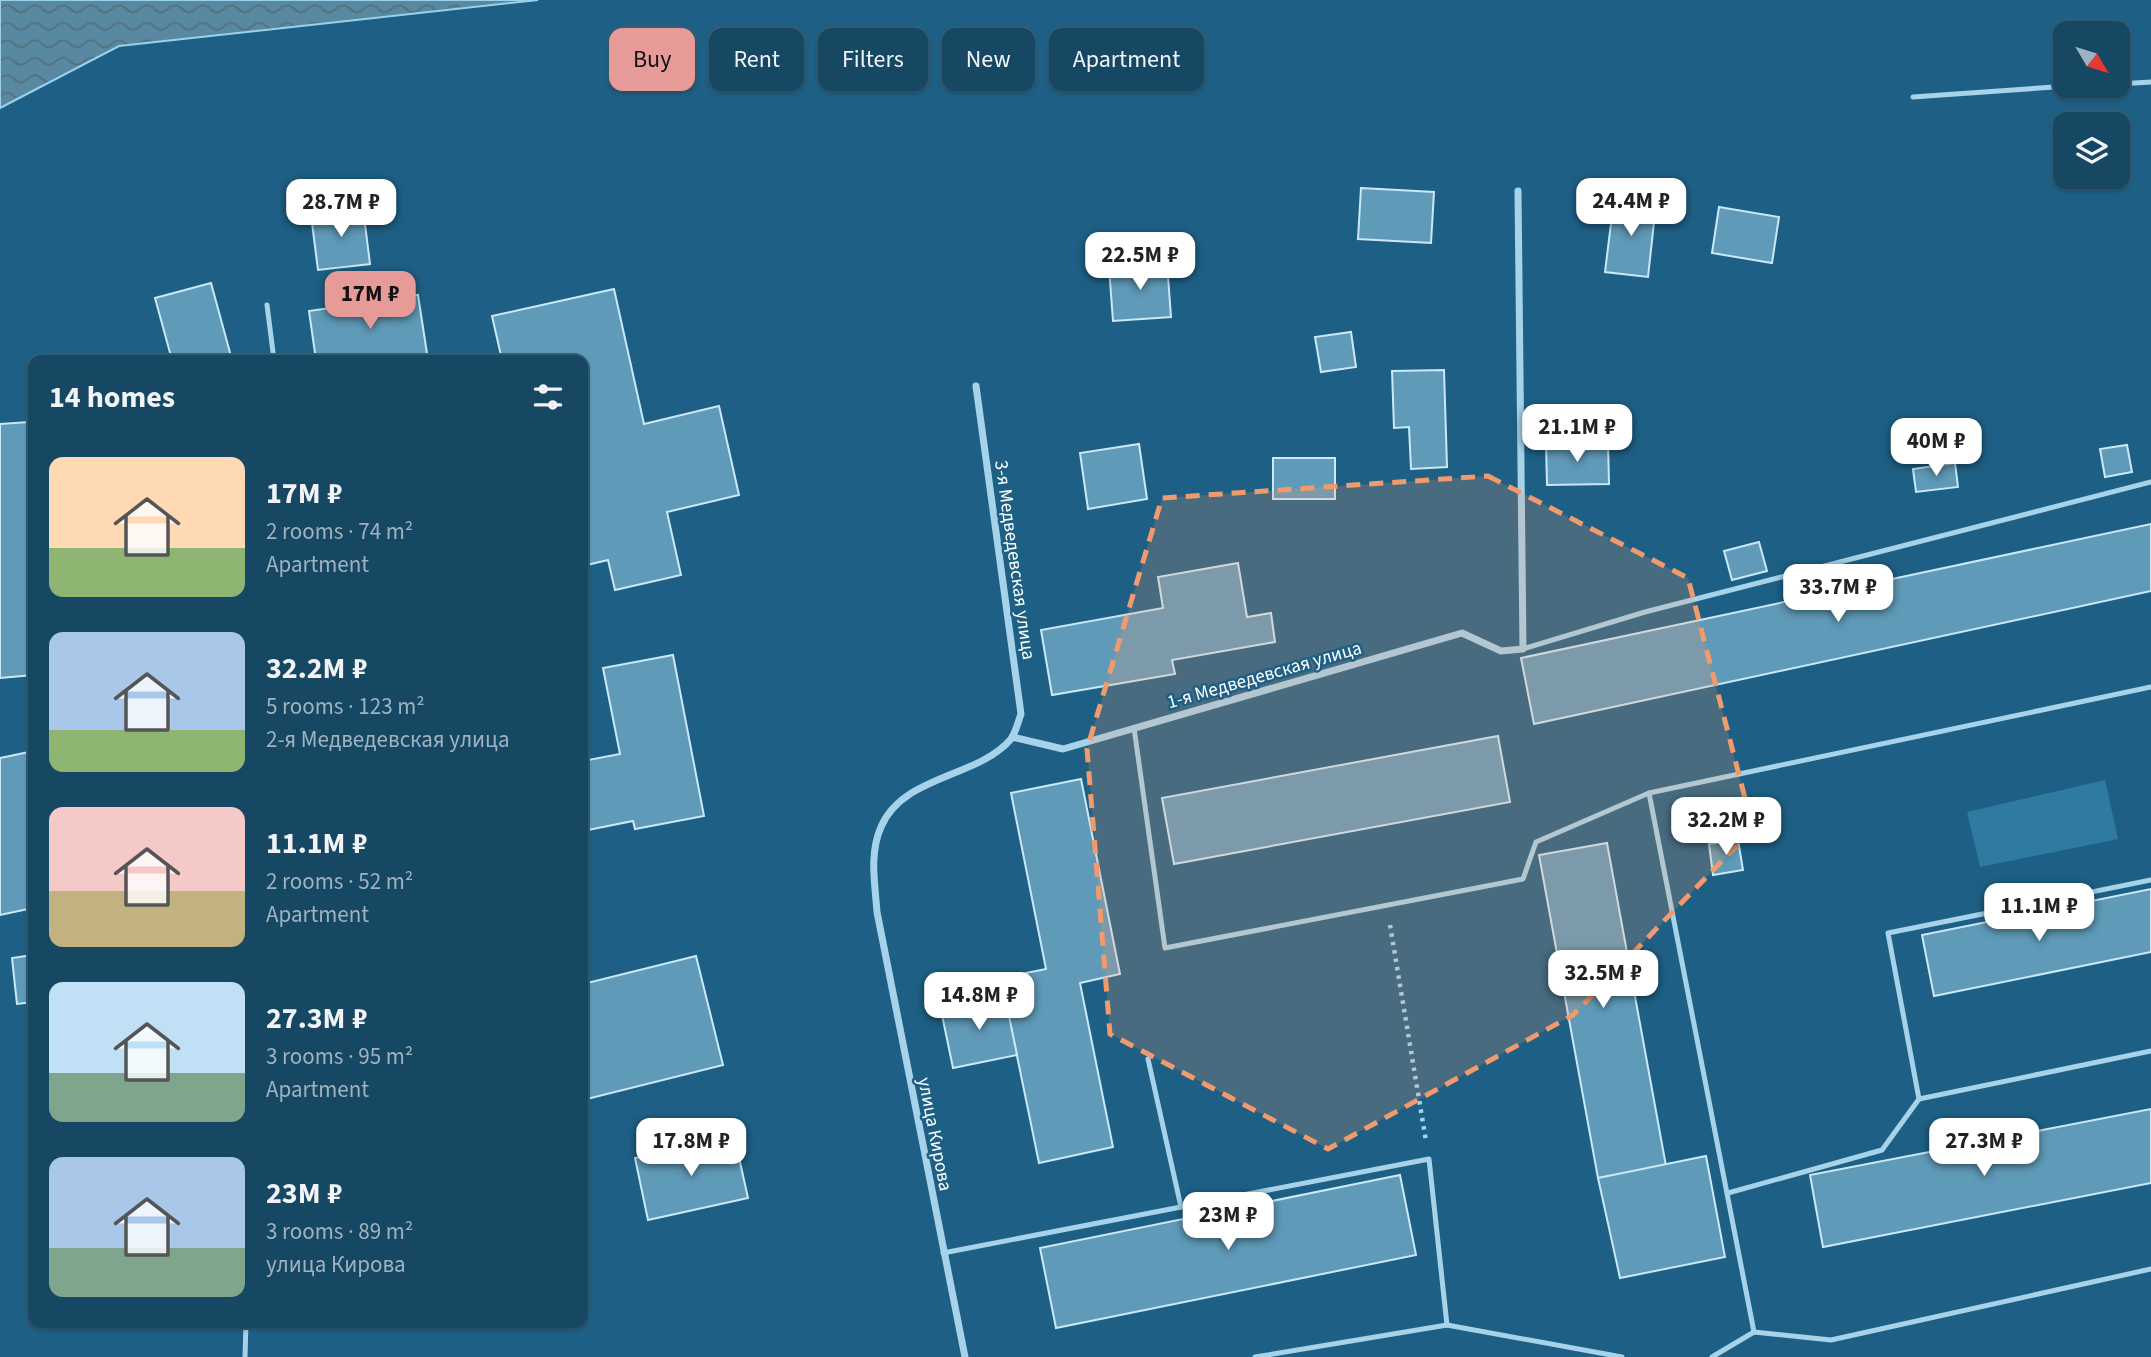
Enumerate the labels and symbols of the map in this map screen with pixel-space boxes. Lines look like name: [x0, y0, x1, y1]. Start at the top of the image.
north arrow: [2053, 21, 2130, 98]
pin: 24.4M ₽: [1566, 178, 1696, 238]
pin: 28.7M ₽: [276, 180, 406, 239]
pin: 22.5M ₽: [1075, 232, 1205, 292]
pin: 17M ₽: [321, 272, 419, 331]
pin: 21.1M ₽: [1512, 405, 1642, 464]
pin: 40M ₽: [1887, 419, 1985, 478]
street label: 3-я Медведевская улица: [987, 459, 1042, 662]
pin: 33.7M ₽: [1773, 564, 1903, 624]
street label: 1-я Медведевская улица: [1164, 635, 1365, 716]
pin: 32.2M ₽: [1661, 798, 1791, 857]
pin: 11.1M ₽: [1974, 884, 2104, 943]
pin: 32.5M ₽: [1538, 950, 1668, 1010]
pin: 14.8M ₽: [914, 972, 1044, 1032]
street label: улица Кирова: [910, 1075, 959, 1194]
pin: 17.8M ₽: [626, 1118, 756, 1178]
pin: 27.3M ₽: [1919, 1118, 2049, 1178]
pin: 23M ₽: [1179, 1192, 1277, 1252]

